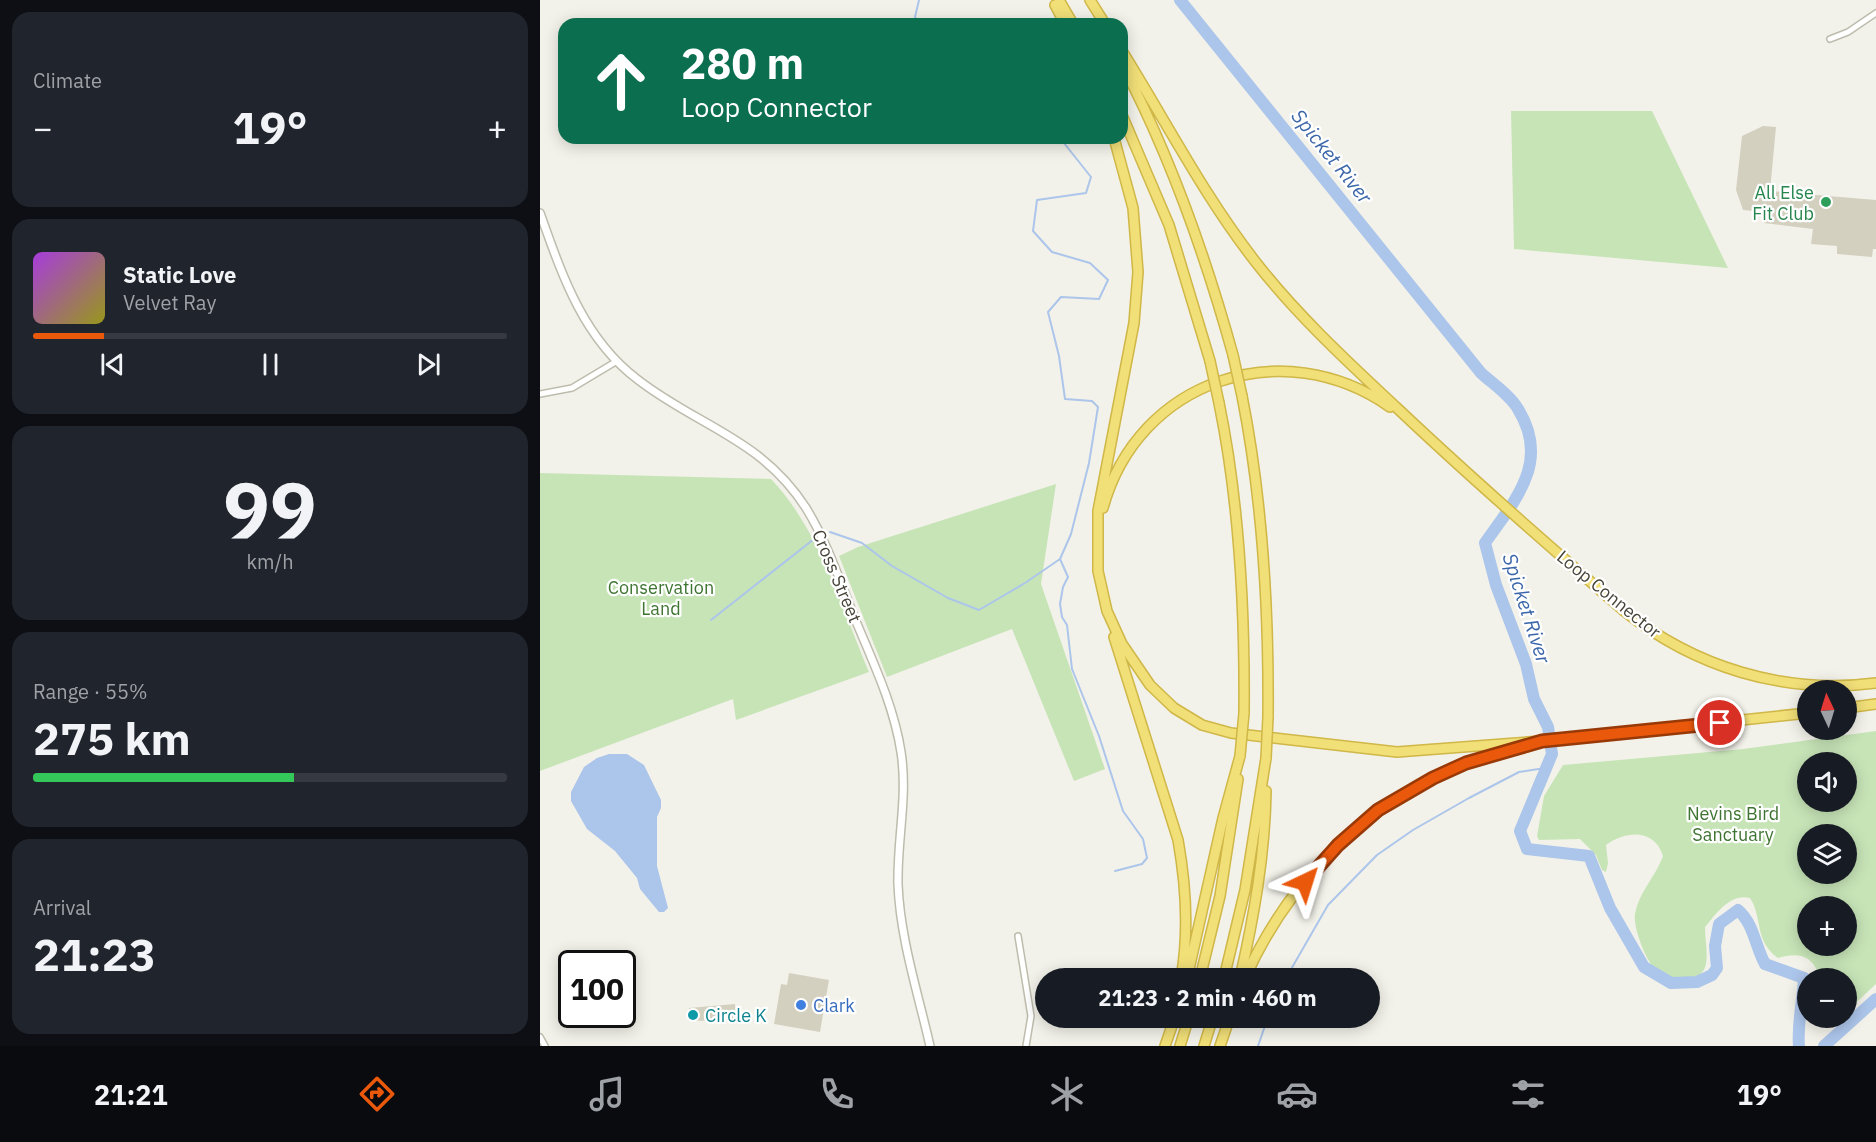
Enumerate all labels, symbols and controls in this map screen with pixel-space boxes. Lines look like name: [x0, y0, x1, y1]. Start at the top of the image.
text: 280 m: [681, 36, 804, 91]
icon: ahead: [582, 42, 660, 120]
text: Climate: [33, 67, 102, 94]
text: Loop Connector: [681, 89, 872, 124]
text: 19°: [232, 98, 308, 156]
water label: Spicket River: [1286, 103, 1379, 209]
text: −: [33, 106, 53, 149]
text: +: [487, 106, 507, 149]
place label: All Else Fit Club: [1752, 181, 1814, 225]
marker: All Else Fit Club: [1819, 195, 1833, 209]
text: Static Love: [123, 260, 236, 289]
text: Velvet Ray: [123, 289, 216, 316]
icon: previous: [96, 348, 129, 381]
icon: pause: [254, 348, 287, 381]
icon: next: [412, 348, 445, 381]
text: 99: [223, 458, 317, 559]
street label: Cross Street: [807, 526, 867, 626]
street label: Loop Connector: [1552, 545, 1666, 643]
text: km/h: [246, 548, 294, 575]
water label: Spicket River: [1497, 550, 1558, 667]
park label: Conservation Land: [608, 576, 714, 620]
text: Range · 55%: [33, 678, 148, 705]
north arrow: [1797, 680, 1857, 740]
map controls: [1797, 680, 1857, 1028]
pin: [1694, 697, 1745, 748]
icon: arrive: [1703, 706, 1736, 739]
text: 275 km: [33, 709, 191, 767]
button: sound: [1797, 752, 1857, 812]
park label: Nevins Bird Sanctuary: [1687, 802, 1779, 846]
button: layers: [1797, 824, 1857, 884]
position arrow: [1273, 850, 1337, 914]
text: Arrival: [33, 894, 91, 921]
button: +: [1797, 896, 1857, 956]
text: 21:23: [33, 925, 156, 983]
speed limit sign: 100: [558, 950, 636, 1028]
button: −: [1797, 968, 1857, 1028]
text: 21:23 · 2 min · 460 m: [1098, 983, 1317, 1012]
place label: Clark: [813, 994, 855, 1017]
marker: Clark: [794, 998, 808, 1012]
place label: Circle K: [705, 1004, 767, 1027]
marker: Circle K: [686, 1008, 700, 1022]
icon: directions: [356, 1073, 398, 1115]
icon: music: [586, 1073, 628, 1115]
icon: phone: [816, 1073, 858, 1115]
icon: climate: [1046, 1073, 1088, 1115]
icon: car: [1276, 1073, 1318, 1115]
icon: filters: [1507, 1073, 1549, 1115]
text: 21:21: [94, 1077, 168, 1112]
text: 19°: [1737, 1077, 1782, 1112]

